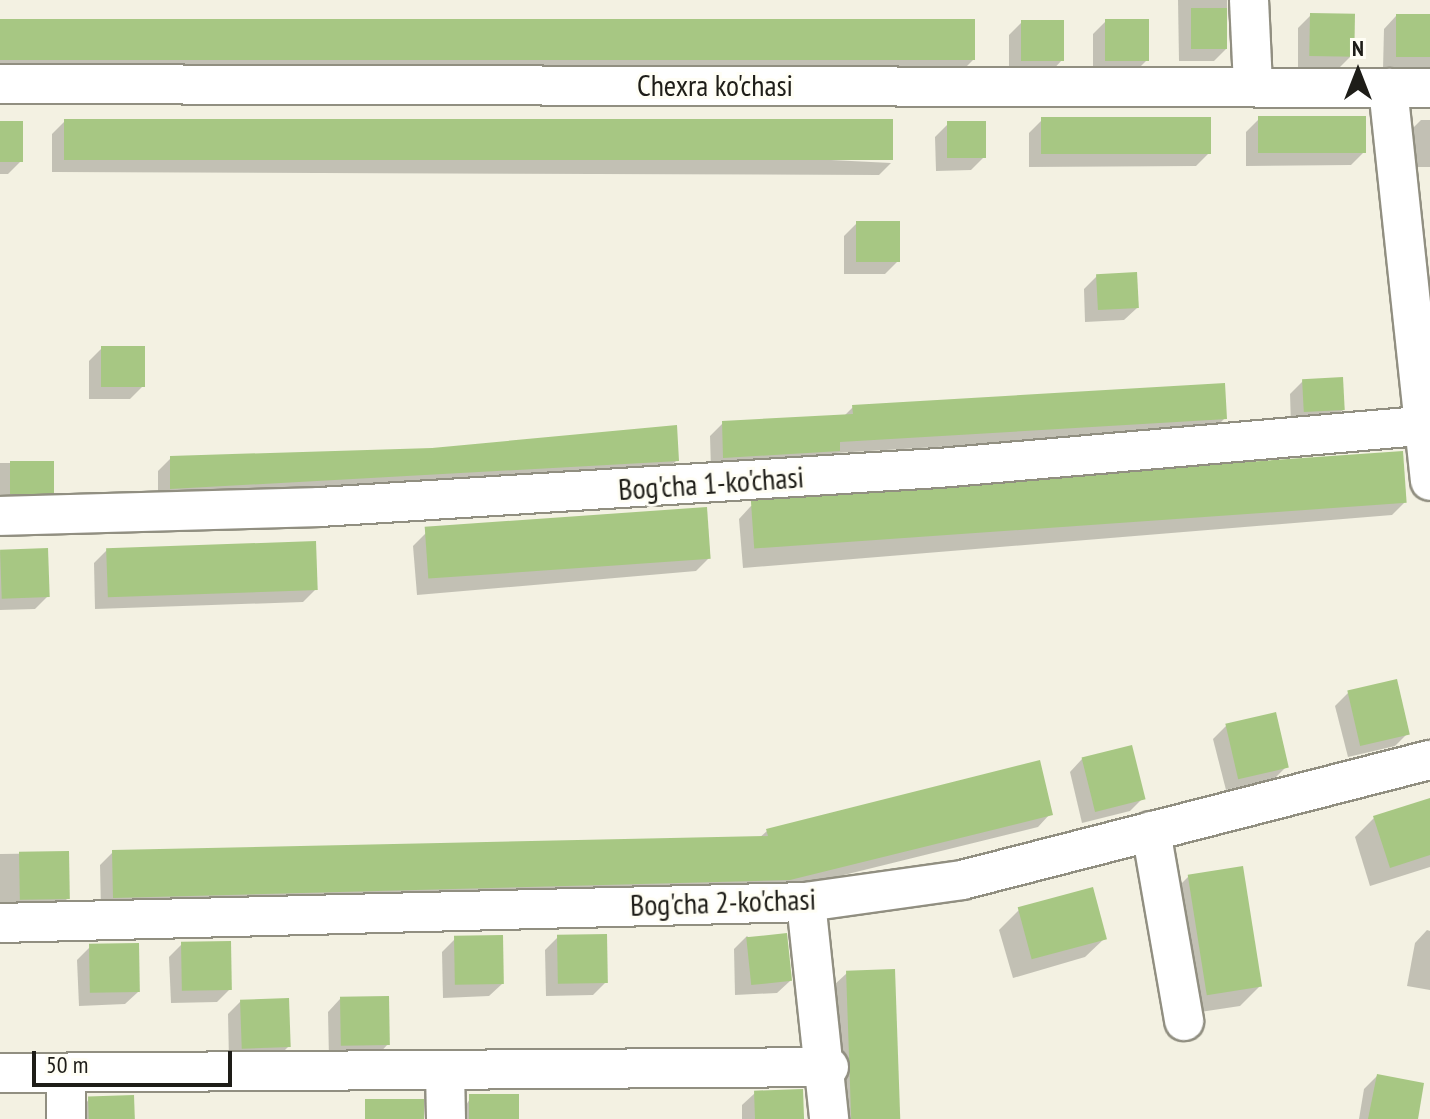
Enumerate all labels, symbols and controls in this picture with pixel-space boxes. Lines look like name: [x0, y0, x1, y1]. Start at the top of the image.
north arrow: [1318, 32, 1398, 112]
text: N: [1352, 34, 1364, 62]
street label: Chexra ko'chasi: [637, 67, 793, 103]
street label: Bog'cha 1-ko'chasi: [617, 459, 805, 507]
street label: Bog'cha 2-ko'chasi: [629, 881, 817, 923]
scale bar: [36, 1035, 236, 1085]
text: 50 m: [46, 1049, 88, 1080]

